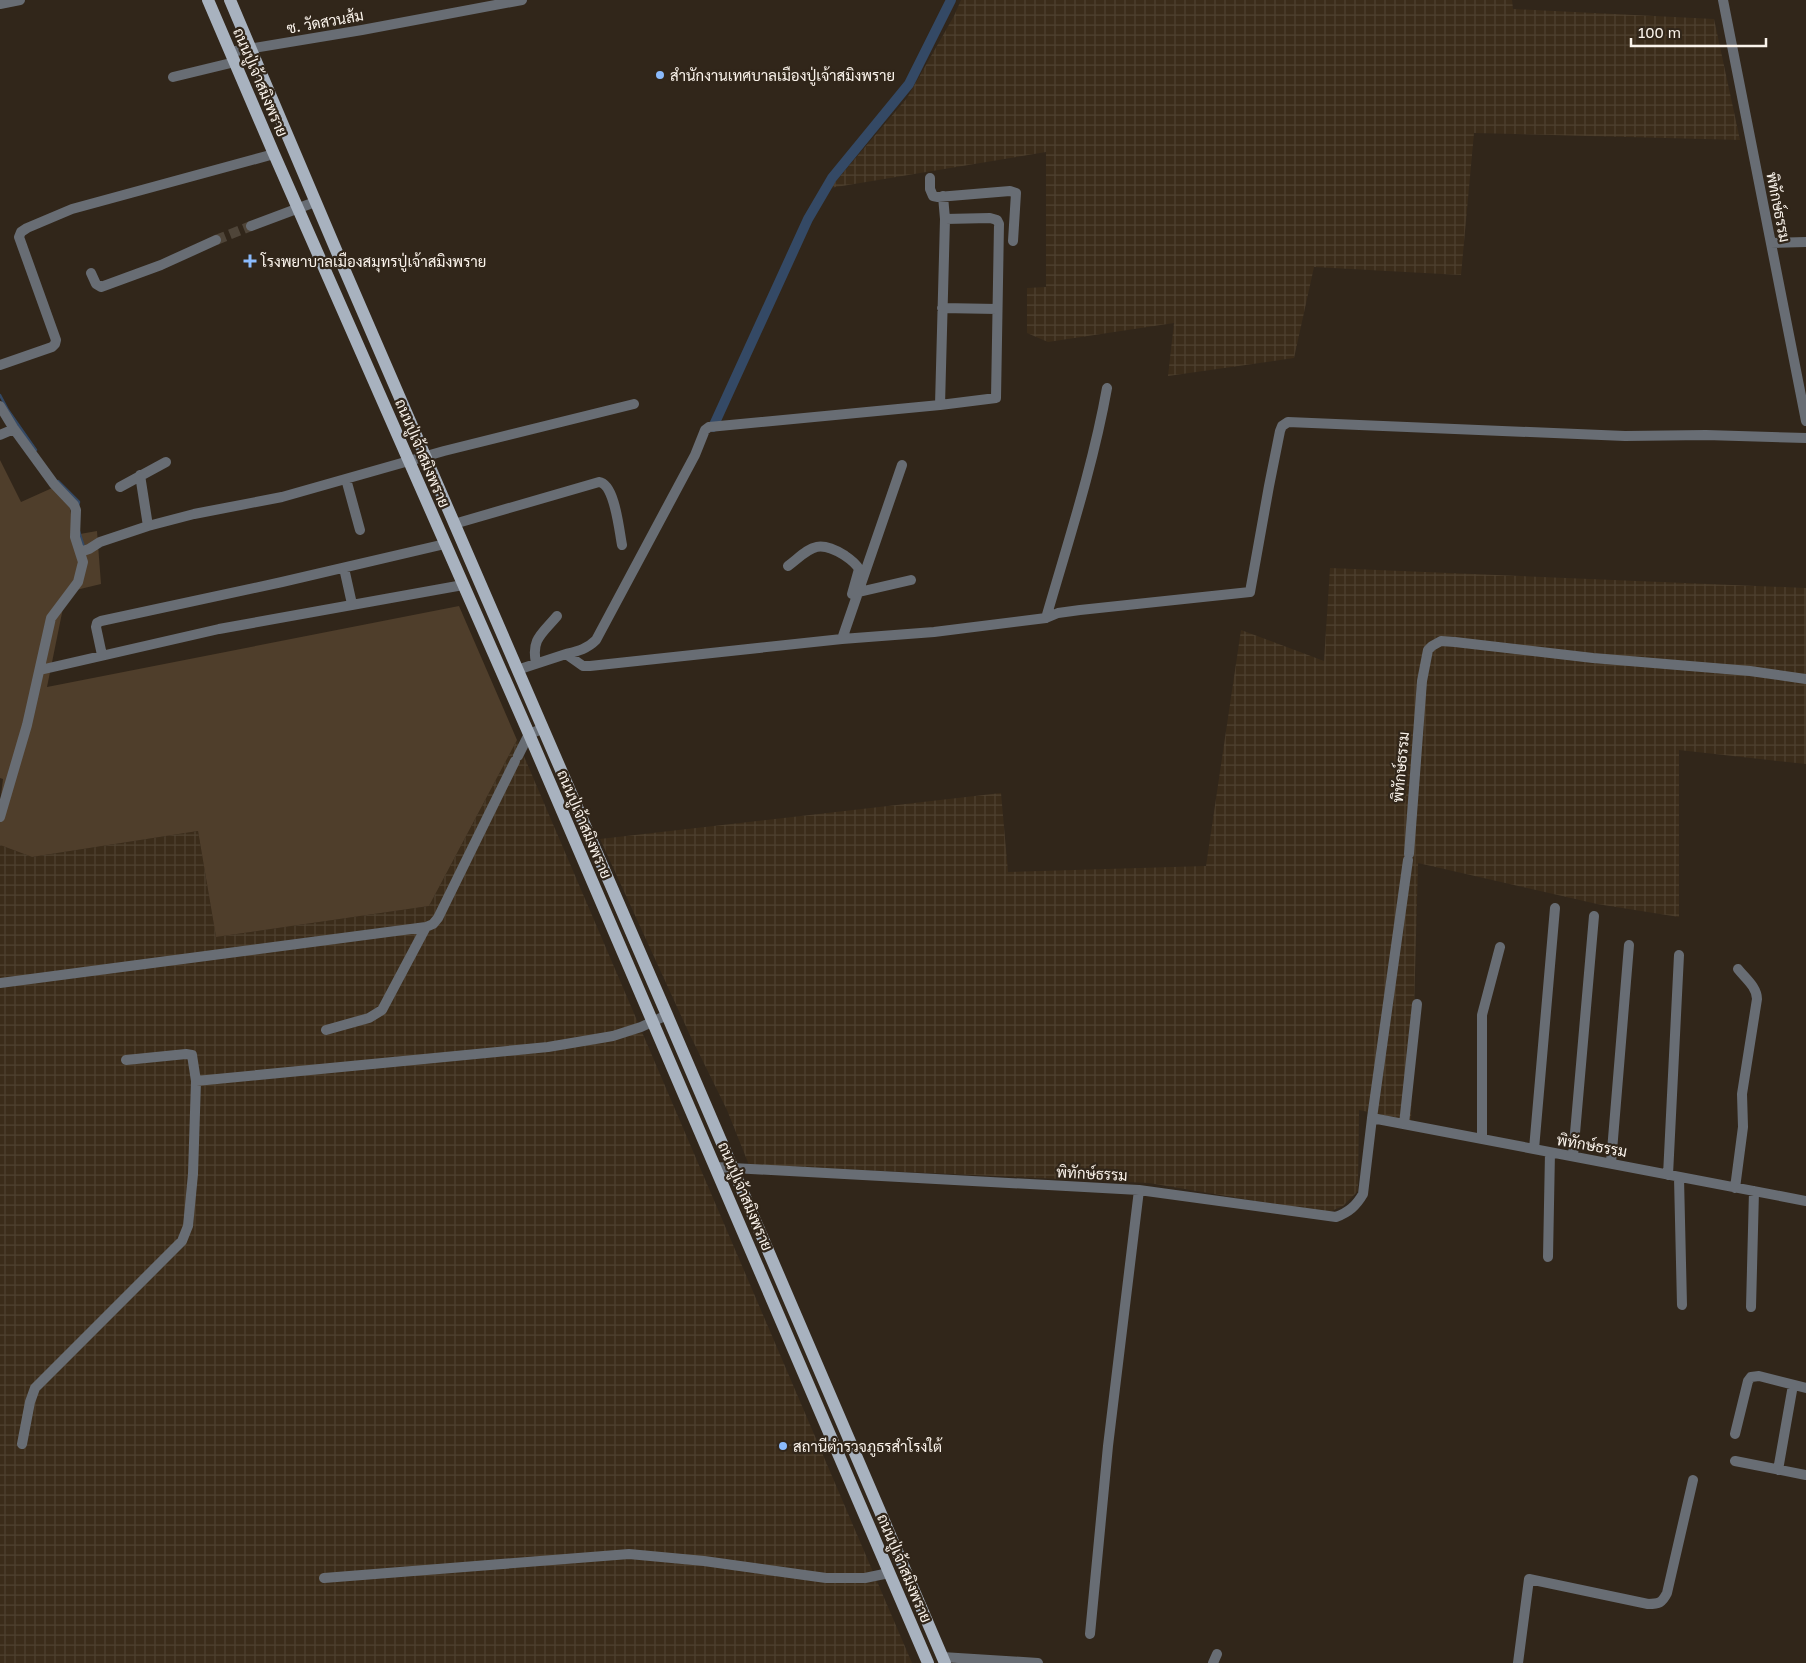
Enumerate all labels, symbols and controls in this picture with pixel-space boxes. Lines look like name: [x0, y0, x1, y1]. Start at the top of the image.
street label: ซ. วัดสวนส้ม: [285, 5, 365, 37]
scale bar: [1631, 15, 1766, 47]
text: 100 m: [1638, 23, 1681, 41]
street label: ถนนปู่เจ้าสมิงพราย: [228, 25, 292, 140]
place label: สำนักงานเทศบาลเมืองปู่เจ้าสมิงพราย: [670, 66, 895, 86]
marker: สำนักงานเทศบาลเมืองปู่เจ้าสมิงพราย: [654, 69, 666, 81]
street label: พิทักษ์ธรรม: [1763, 170, 1795, 244]
place label: โรงพยาบาลเมืองสมุทรปู่เจ้าสมิงพราย: [260, 252, 486, 273]
marker: โรงพยาบาลเมืองสมุทรปู่เจ้าสมิงพราย: [243, 254, 257, 268]
street label: ถนนปู่เจ้าสมิงพราย: [390, 396, 454, 511]
street label: พิทักษ์ธรรม: [1388, 731, 1412, 803]
street label: ถนนปู่เจ้าสมิงพราย: [552, 767, 616, 882]
street label: พิทักษ์ธรรม: [1555, 1130, 1629, 1160]
street label: ถนนปู่เจ้าสมิงพราย: [713, 1139, 777, 1254]
street label: พิทักษ์ธรรม: [1056, 1162, 1128, 1184]
place label: สถานีตำรวจภูธรสำโรงใต้: [793, 1437, 943, 1457]
marker: สถานีตำรวจภูธรสำโรงใต้: [777, 1440, 789, 1452]
street label: ถนนปู่เจ้าสมิงพราย: [872, 1511, 936, 1626]

